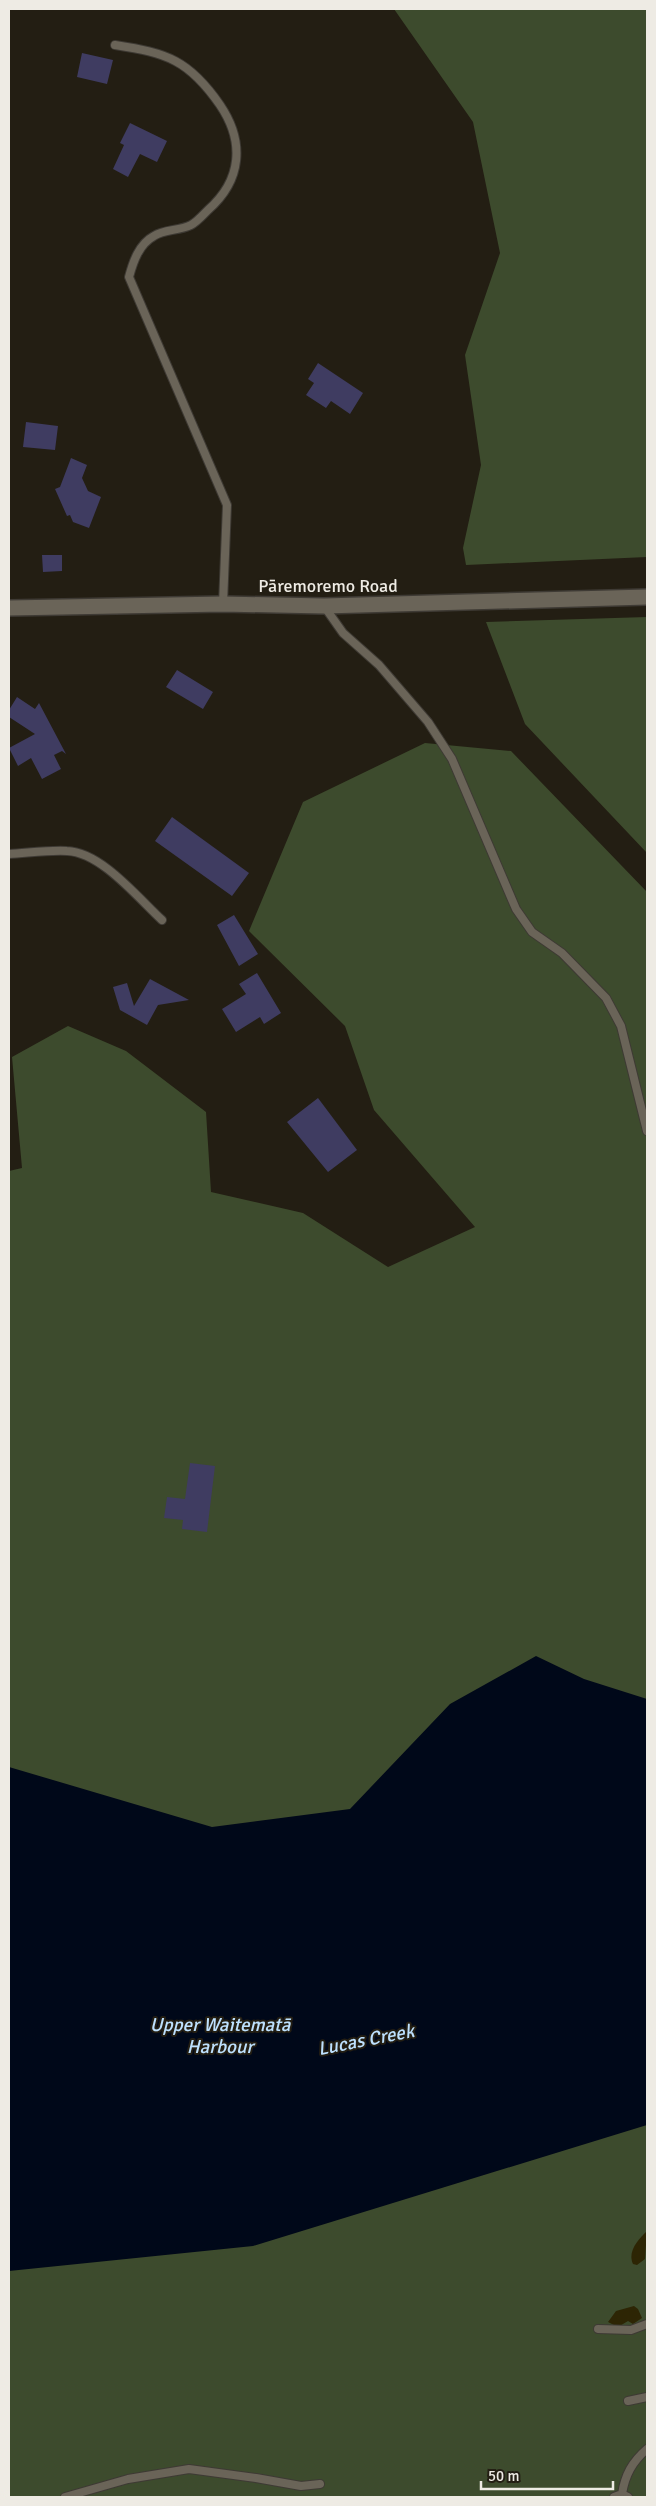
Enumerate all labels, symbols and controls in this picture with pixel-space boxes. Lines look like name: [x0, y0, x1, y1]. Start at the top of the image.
street label: Pāremoremo Road: [258, 575, 398, 597]
water label: Upper Waitematā Harbour: [150, 2013, 292, 2059]
water label: Lucas Creek: [316, 2019, 418, 2061]
scale bar: [481, 2458, 614, 2490]
text: 50 m: [488, 2467, 519, 2485]

